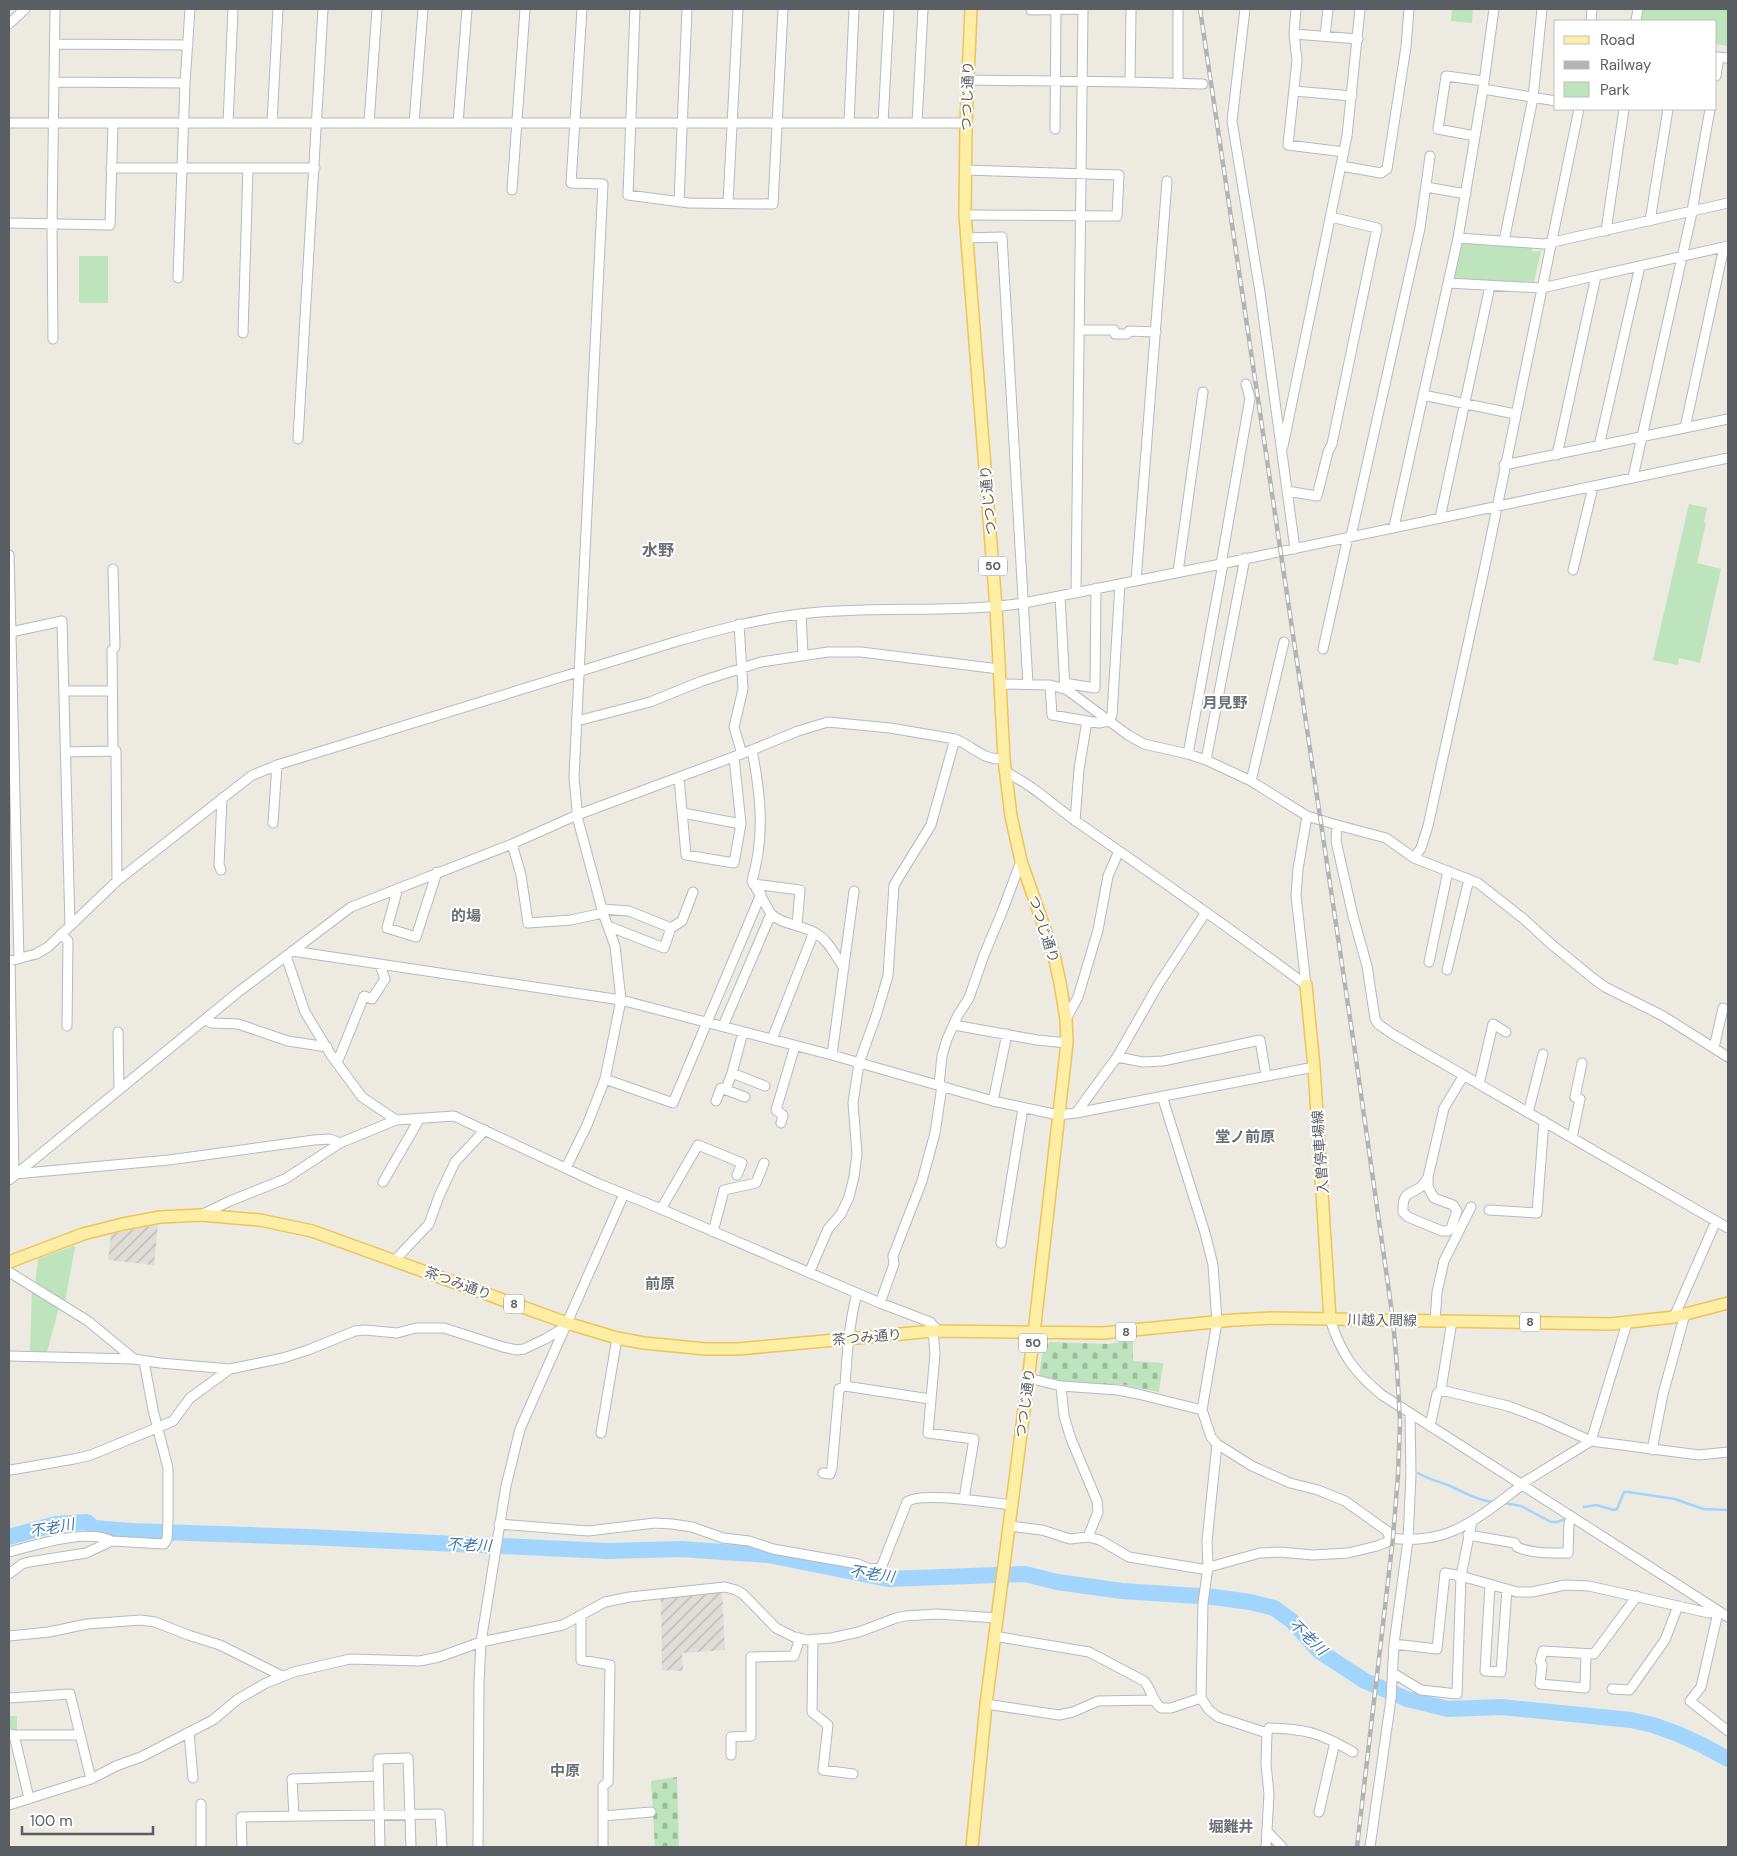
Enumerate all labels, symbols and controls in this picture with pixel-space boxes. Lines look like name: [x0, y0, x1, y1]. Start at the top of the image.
legend: [1554, 20, 1717, 110]
text: Road: [1600, 30, 1635, 50]
text: Railway: [1600, 55, 1652, 75]
street label: つつじ通り: [957, 61, 977, 131]
text: Park: [1600, 80, 1630, 100]
street label: つつじ通り: [976, 464, 1000, 536]
district label: 水野: [642, 540, 674, 561]
road number: 50: [979, 556, 1007, 576]
district label: 月見野: [1202, 693, 1248, 713]
street label: つつじ通り: [1025, 893, 1063, 965]
district label: 的場: [451, 906, 481, 926]
street label: 入曽停車場線: [1308, 1109, 1332, 1195]
district label: 堂ノ前原: [1215, 1127, 1275, 1147]
street label: 茶つみ通り: [422, 1263, 494, 1303]
district label: 前原: [645, 1274, 675, 1294]
road number: 8: [504, 1295, 524, 1314]
street label: 川越入間線: [1347, 1310, 1417, 1330]
road number: 8: [1520, 1312, 1540, 1331]
road number: 8: [1116, 1322, 1136, 1341]
street label: 茶つみ通り: [831, 1325, 903, 1349]
road number: 50: [1019, 1334, 1047, 1352]
street label: つつじ通り: [1011, 1367, 1039, 1439]
water label: 不老川: [28, 1514, 78, 1542]
water label: 不老川: [446, 1534, 494, 1556]
water label: 不老川: [848, 1561, 898, 1587]
water label: 不老川: [1285, 1614, 1333, 1661]
district label: 中原: [550, 1761, 580, 1781]
scale bar: [22, 1804, 154, 1836]
text: 100 m: [30, 1811, 73, 1831]
district label: 堀難井: [1208, 1817, 1254, 1837]

